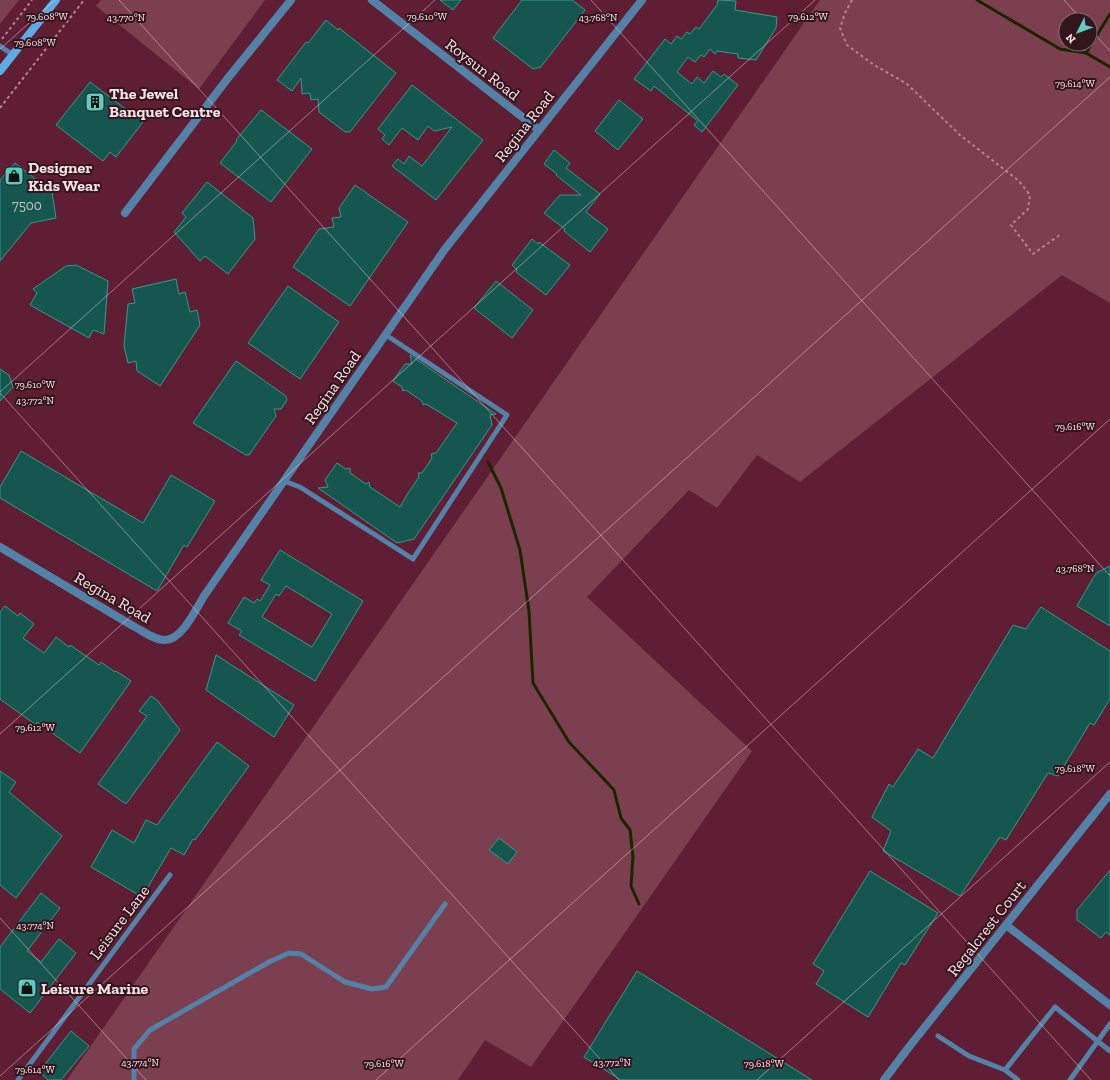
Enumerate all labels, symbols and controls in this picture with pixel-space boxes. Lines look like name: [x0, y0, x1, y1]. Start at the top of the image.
text: 79.608°W: [26, 11, 68, 23]
text: 79.610°W: [407, 11, 448, 23]
text: 79.612°W: [788, 11, 828, 23]
text: 43.770°N: [107, 12, 146, 24]
text: 43.768°N: [579, 12, 618, 24]
north arrow: [1058, 12, 1098, 52]
text: N: [1063, 30, 1079, 46]
street label: Roysun Road: [442, 35, 524, 104]
text: 79.608°W: [14, 37, 56, 49]
text: 79.614°W: [1055, 78, 1095, 90]
place label: The Jewel Banquet Centre: [109, 84, 221, 121]
street label: Regina Road: [491, 87, 558, 166]
building icon: The Jewel Banquet Centre: [84, 91, 106, 113]
place label: Designer Kids Wear: [28, 158, 100, 195]
shop icon: Designer Kids Wear: [3, 165, 25, 187]
house number: 7500: [12, 197, 42, 214]
street label: Regina Road: [300, 347, 365, 428]
text: 79.610°W: [15, 379, 56, 391]
text: 43.772°N: [16, 395, 55, 407]
text: 79.616°W: [1055, 421, 1096, 433]
text: 43.768°N: [1056, 563, 1095, 575]
street label: Regina Road: [71, 568, 155, 627]
text: 79.612°W: [15, 722, 55, 734]
text: 79.618°W: [1055, 763, 1096, 775]
street label: Regalcrest Court: [943, 877, 1030, 980]
street label: Leisure Lane: [85, 882, 153, 963]
text: 43.774°N: [16, 920, 54, 932]
shop icon: Leisure Marine: [16, 977, 38, 999]
place label: Leisure Marine: [41, 979, 149, 998]
text: 43.774°N: [121, 1057, 159, 1069]
text: 43.772°N: [593, 1057, 632, 1069]
text: 79.616°W: [364, 1058, 405, 1070]
text: 79.618°W: [744, 1058, 785, 1070]
text: 79.614°W: [15, 1064, 55, 1076]

